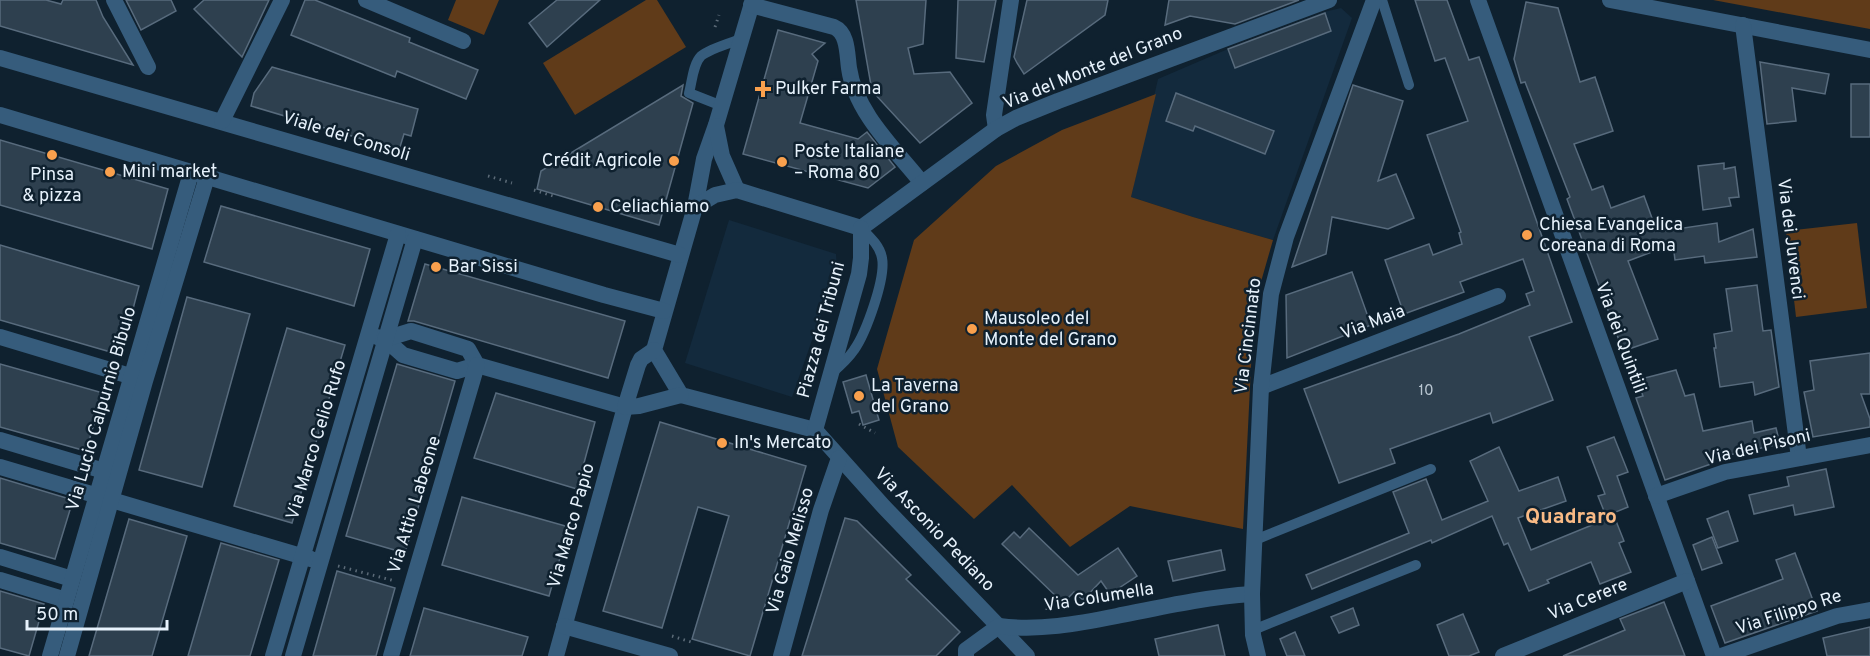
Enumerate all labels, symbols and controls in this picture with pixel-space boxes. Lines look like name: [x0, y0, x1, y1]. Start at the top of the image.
street label: Via del Monte del Grano: [1000, 22, 1186, 116]
place label: Pulker Farma: [775, 78, 881, 101]
marker: Pulker Farma: [756, 82, 770, 96]
street label: Viale dei Consoli: [279, 107, 413, 167]
place label: Poste Italiane – Roma 80: [794, 141, 904, 185]
marker: Pinsa & pizza: [45, 148, 59, 162]
place label: Crédit Agricole: [542, 150, 662, 173]
marker: Crédit Agricole: [667, 154, 681, 168]
marker: Poste Italiane – Roma 80: [775, 155, 789, 169]
place label: Mini market: [122, 161, 217, 184]
place label: Pinsa & pizza: [23, 164, 81, 208]
marker: Mini market: [103, 165, 117, 179]
street label: Via dei Juvenci: [1771, 177, 1809, 301]
place label: Celiachiamo: [610, 196, 709, 219]
marker: Celiachiamo: [591, 200, 605, 214]
place label: Chiesa Evangelica Coreana di Roma: [1539, 214, 1683, 258]
marker: Chiesa Evangelica Coreana di Roma: [1520, 228, 1534, 242]
place label: Bar Sissi: [448, 256, 518, 279]
street label: Piazza dei Tribuni: [793, 259, 851, 401]
marker: Bar Sissi: [429, 260, 443, 274]
street label: Via Cincinnato: [1230, 277, 1268, 395]
street label: Via dei Quintili: [1589, 279, 1651, 397]
street label: Via Maia: [1337, 300, 1409, 346]
street label: Via Lucio Calpurnio Bibulo: [62, 304, 142, 514]
place label: Mausoleo del Monte del Grano: [984, 308, 1117, 352]
marker: Mausoleo del Monte del Grano: [965, 322, 979, 336]
street label: Via Marco Celio Rufo: [282, 357, 352, 523]
place label: La Taverna del Grano: [871, 375, 958, 419]
house number: 10: [1418, 382, 1434, 401]
marker: La Taverna del Grano: [852, 389, 866, 403]
street label: Via dei Pisoni: [1703, 425, 1813, 471]
place label: In's Mercato: [734, 432, 831, 455]
street label: Via Attio Labeone: [383, 433, 447, 577]
marker: In's Mercato: [715, 436, 729, 450]
street label: Via Marco Papio: [543, 461, 601, 591]
street label: Via Asconio Pediano: [869, 463, 999, 597]
street label: Via Gaio Melisso: [762, 485, 820, 617]
district label: Quadraro: [1525, 504, 1617, 531]
street label: Via Cerere: [1545, 574, 1631, 626]
street label: Via Columella: [1042, 578, 1156, 618]
street label: Via Filippo Re: [1733, 585, 1845, 641]
scale bar: [27, 593, 166, 631]
text: 50 m: [36, 604, 78, 627]

